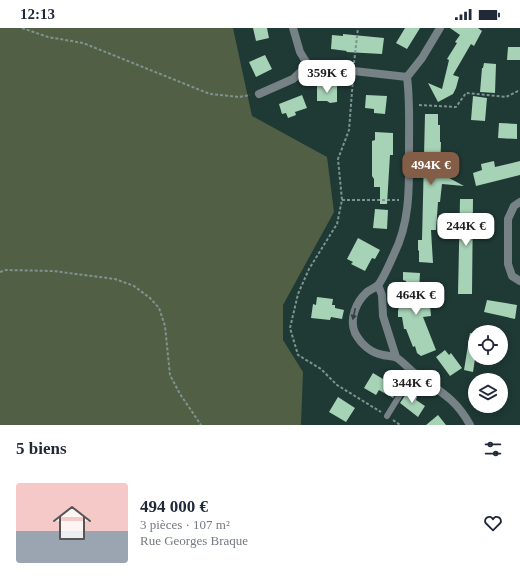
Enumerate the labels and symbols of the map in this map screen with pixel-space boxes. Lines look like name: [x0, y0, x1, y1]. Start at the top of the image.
pin: 359K €: [294, 60, 360, 94]
pin: 494K €: [398, 152, 464, 186]
pin: 244K €: [433, 213, 499, 247]
pin: 464K €: [383, 282, 449, 316]
one-way arrow: [351, 307, 357, 320]
pin: 344K €: [379, 370, 445, 404]

